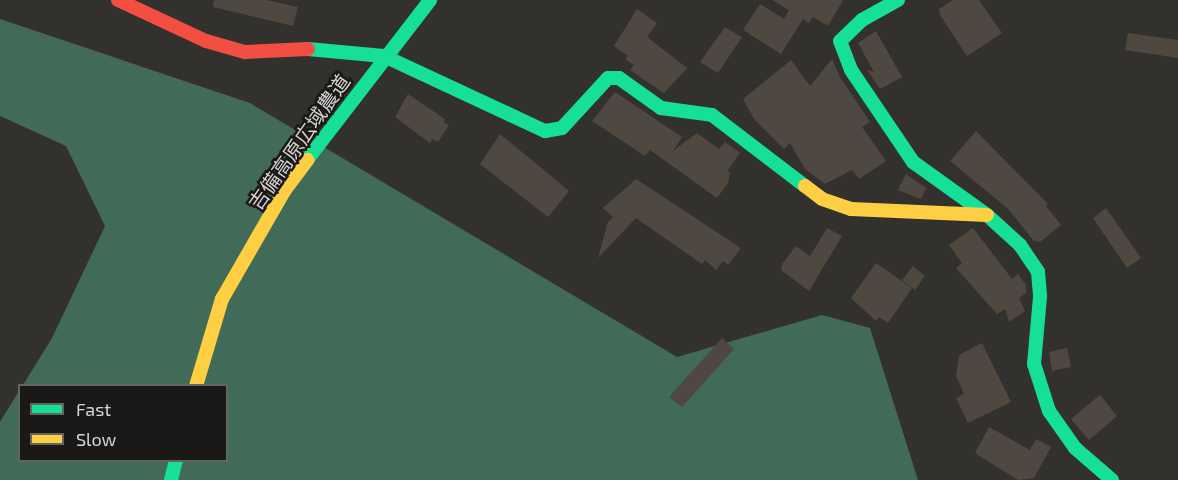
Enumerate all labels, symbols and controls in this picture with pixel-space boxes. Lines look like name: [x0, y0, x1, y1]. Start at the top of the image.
street label: 吉備高原広域農道: [243, 70, 355, 214]
legend: [18, 384, 228, 462]
text: Fast: [76, 398, 111, 420]
text: Slow: [76, 428, 116, 450]

